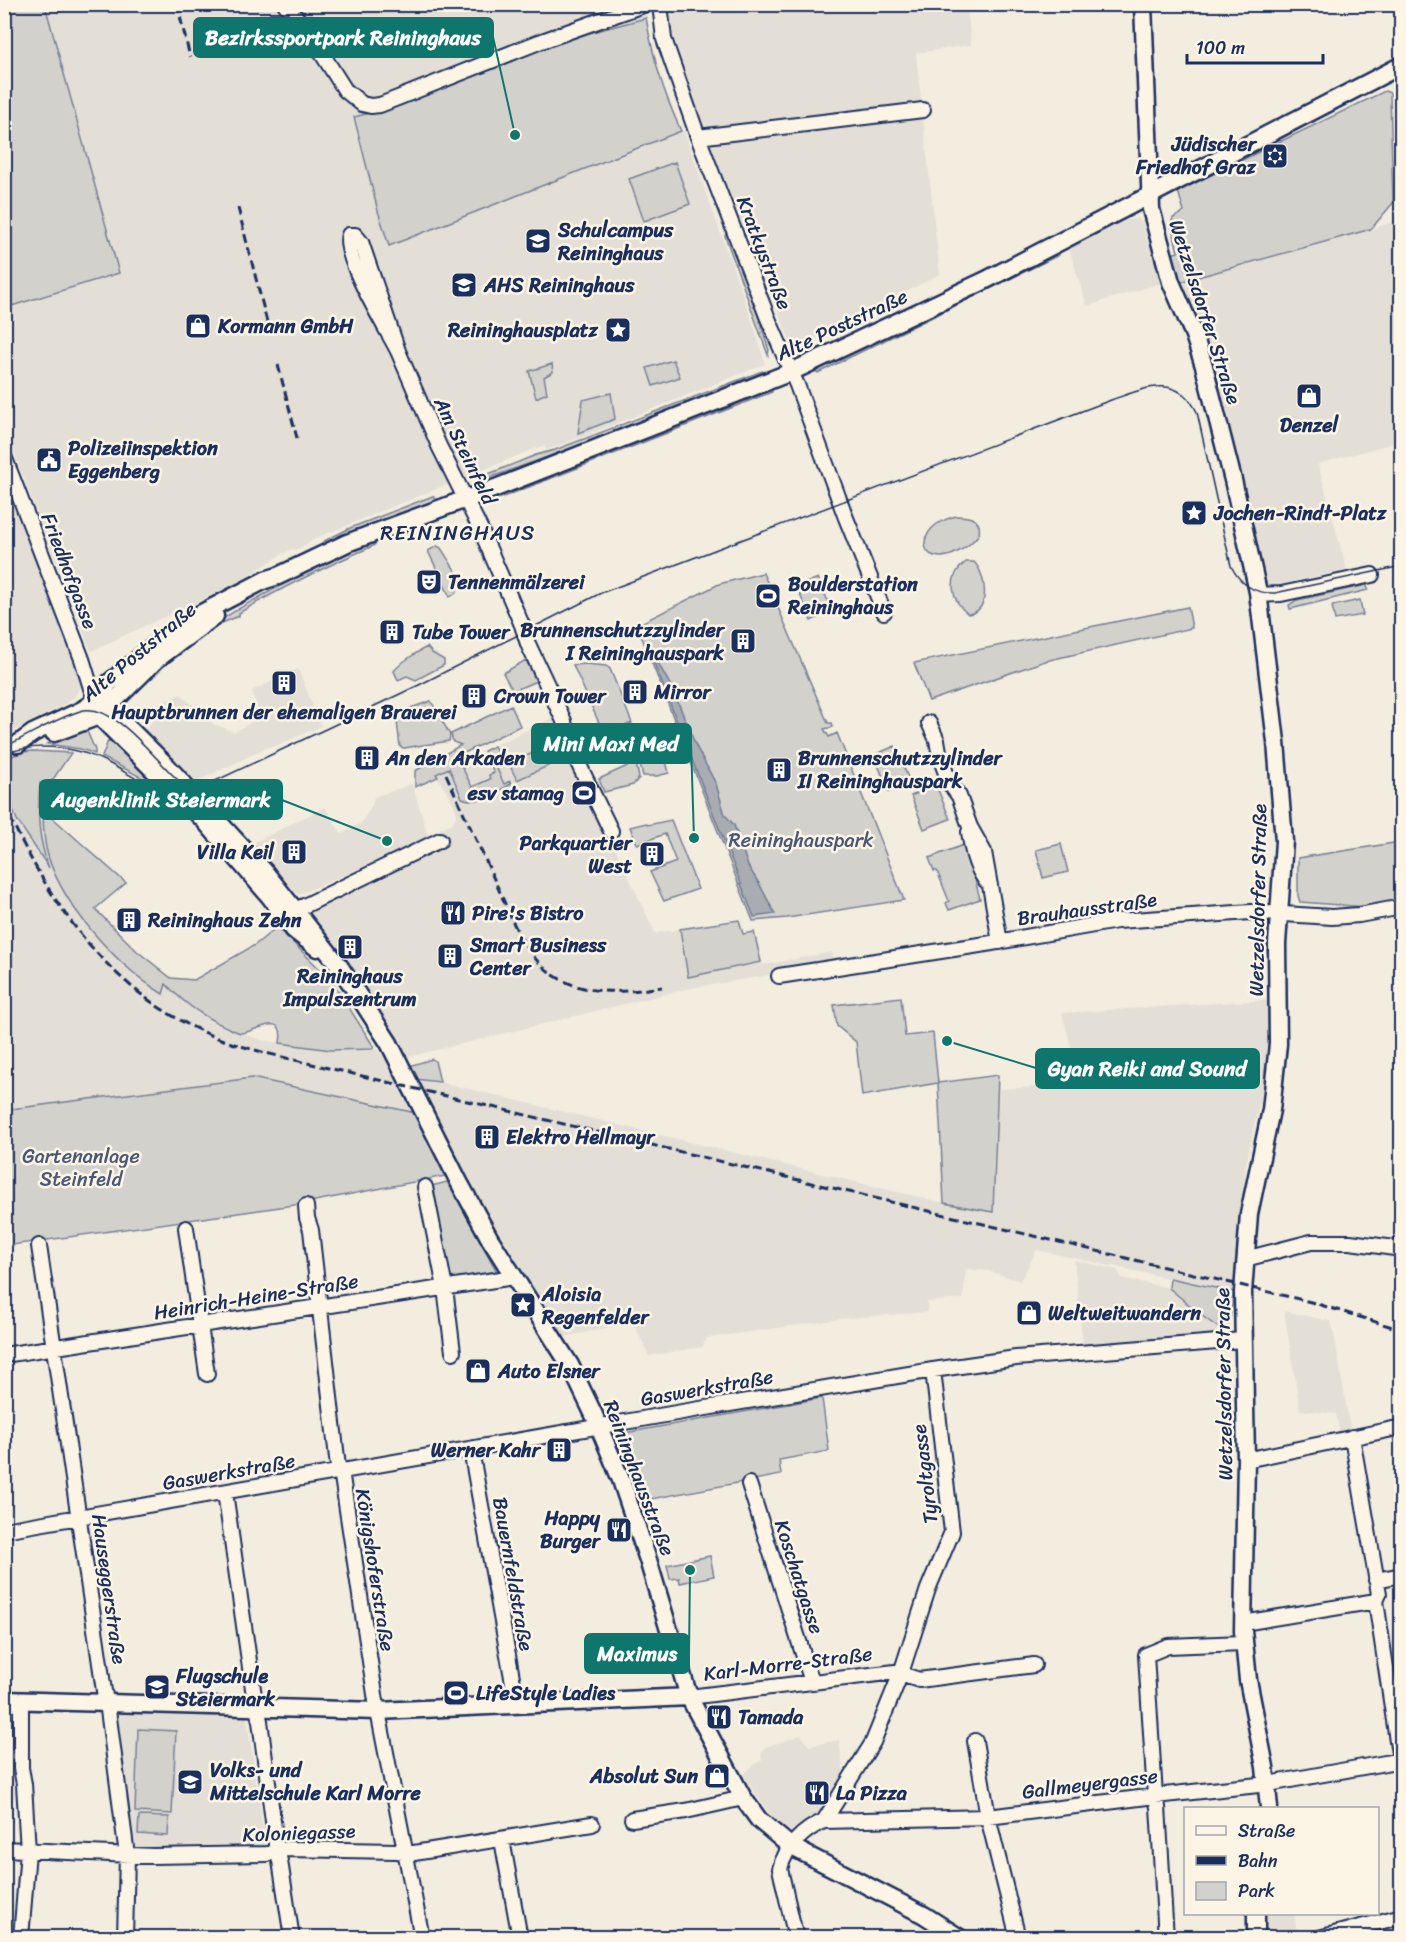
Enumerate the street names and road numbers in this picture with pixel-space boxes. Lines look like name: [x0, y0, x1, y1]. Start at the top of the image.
street label: Kratkystraße: [726, 191, 802, 315]
street label: Wetzelsdorfer Straße: [1159, 215, 1252, 409]
street label: Alte Poststraße: [769, 279, 914, 371]
street label: Am Steinfeld: [423, 390, 507, 512]
street label: Friedhofgasse: [31, 508, 107, 634]
street label: Alte Poststraße: [73, 593, 205, 712]
street label: Wetzelsdorfer Straße: [1239, 803, 1277, 997]
street label: Brauhausstraße: [1015, 882, 1159, 936]
street label: Heinrich-Heine-Straße: [151, 1264, 361, 1330]
street label: Wetzelsdorfer Straße: [1205, 1287, 1243, 1481]
street label: Gaswerkstraße: [638, 1359, 776, 1417]
street label: Reininghausstraße: [593, 1395, 685, 1561]
street label: Tyroltgasse: [902, 1422, 948, 1526]
street label: Gaswerkstraße: [160, 1443, 298, 1501]
street label: Königshoferstraße: [345, 1486, 405, 1654]
street label: Bauernfeldstraße: [482, 1494, 544, 1654]
street label: Hauseggerstraße: [81, 1512, 137, 1667]
street label: Koschatgasse: [764, 1515, 834, 1639]
street label: Karl-Morre-Straße: [702, 1636, 874, 1692]
street label: Gallmeyergasse: [1020, 1758, 1160, 1810]
street label: Koloniegasse: [242, 1814, 356, 1852]

